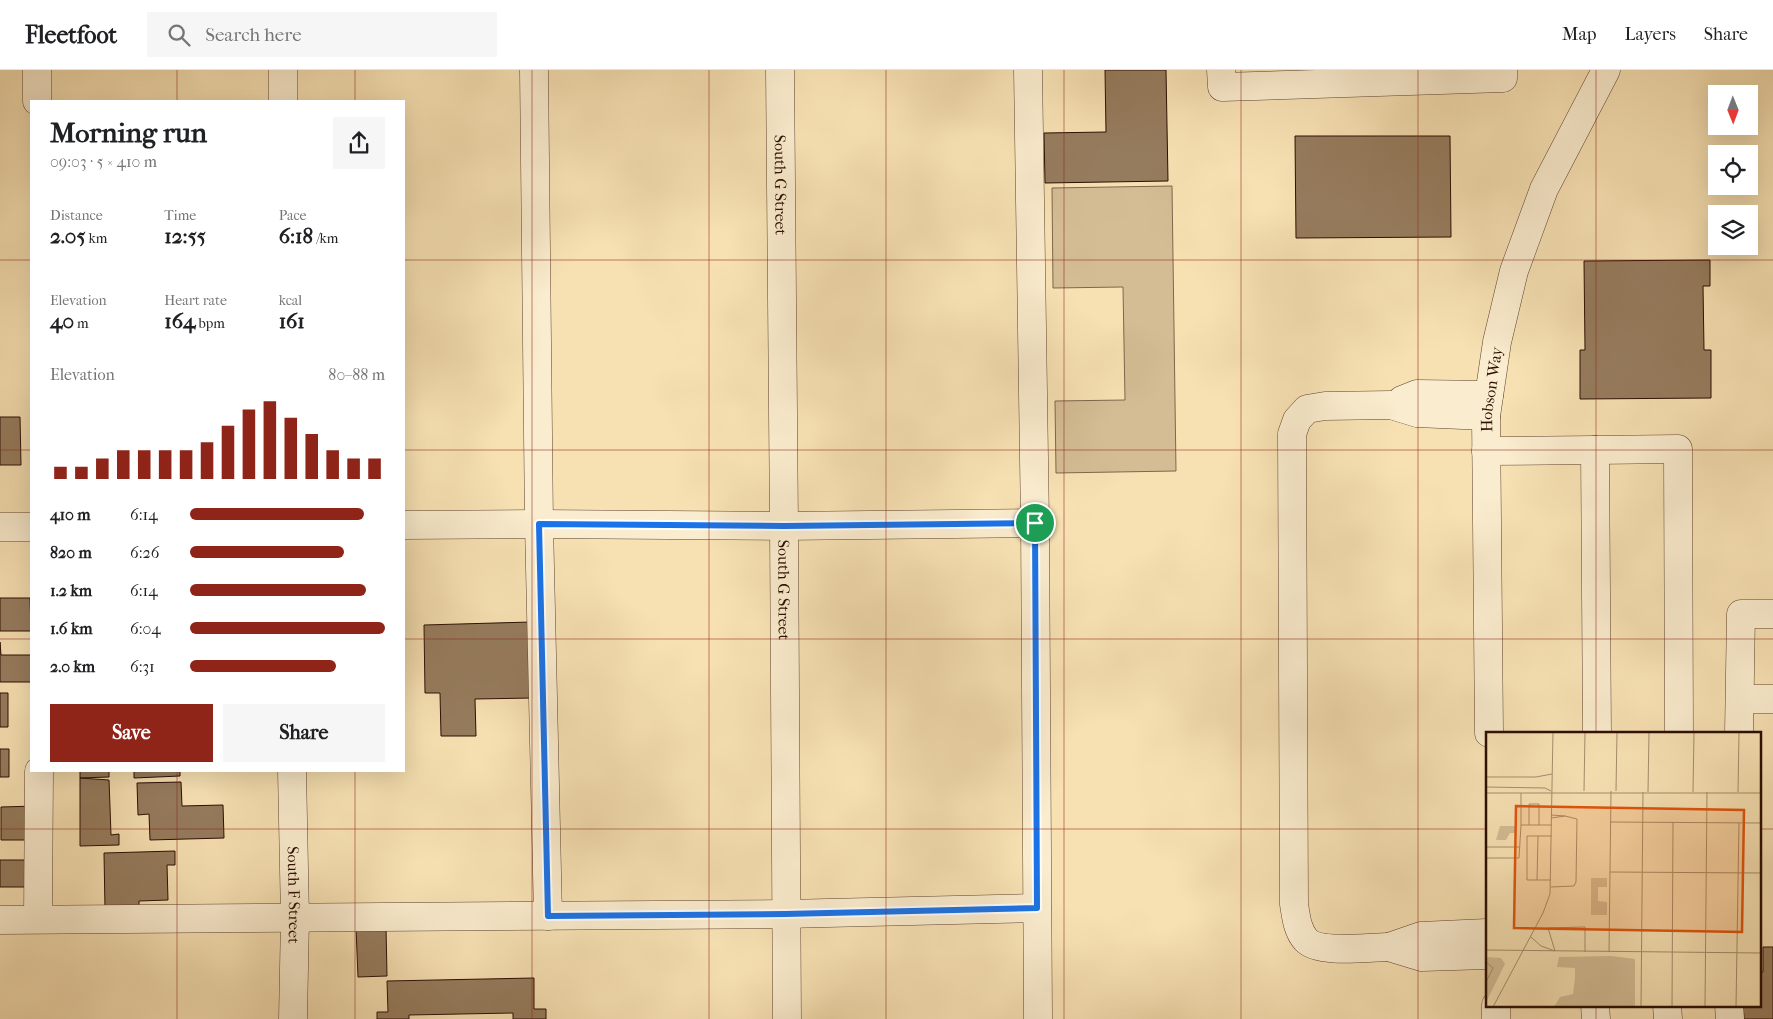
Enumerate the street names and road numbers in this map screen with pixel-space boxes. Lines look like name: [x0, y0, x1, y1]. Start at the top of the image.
street label: South G Street: [771, 135, 790, 236]
street label: Hobson Way: [1477, 345, 1506, 432]
street label: South G Street: [774, 540, 794, 641]
street label: South F Street: [284, 846, 304, 944]

